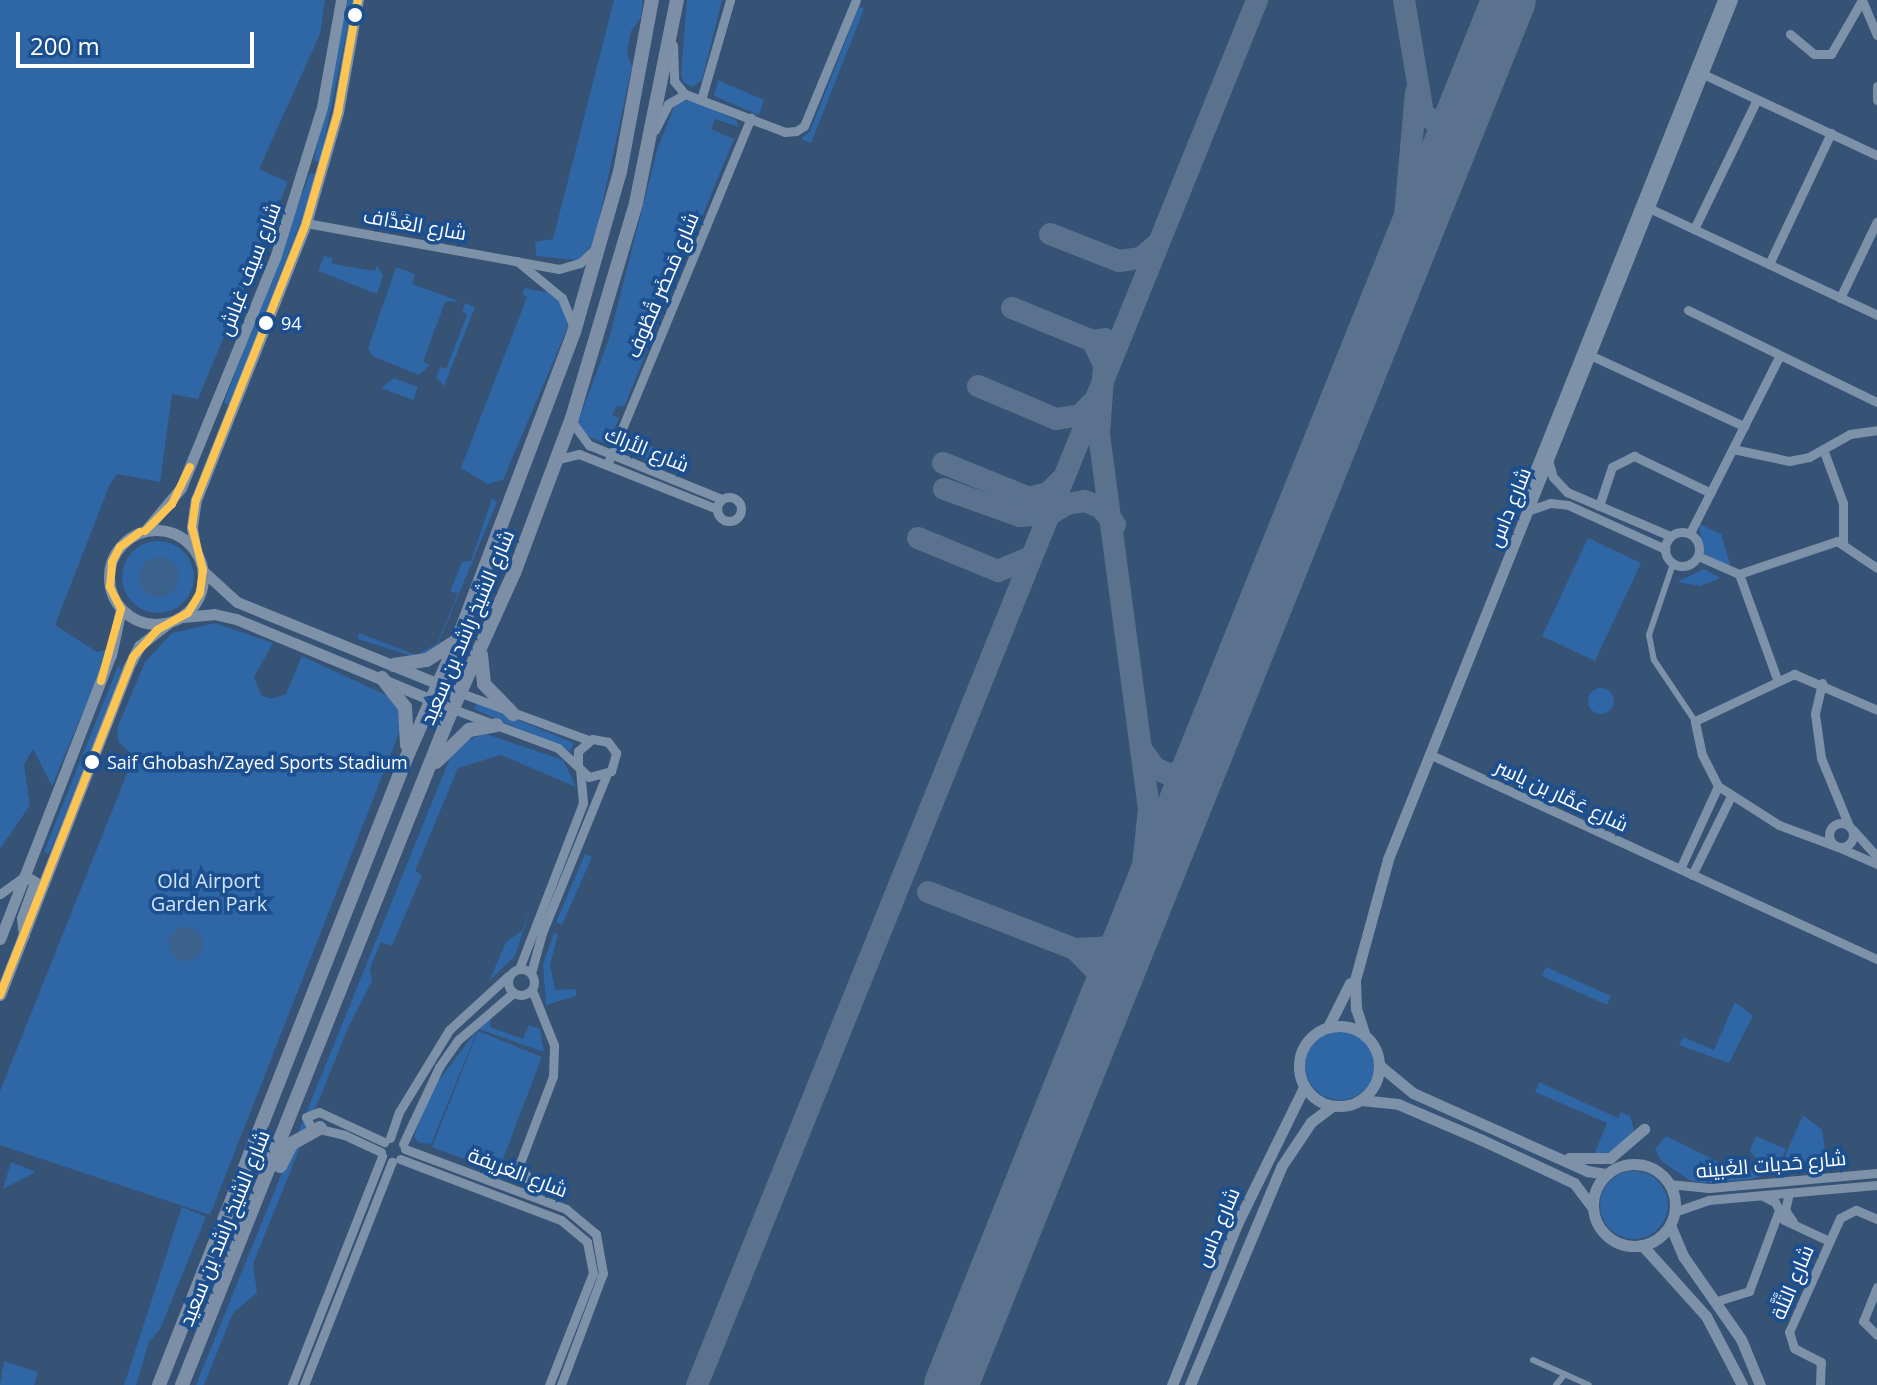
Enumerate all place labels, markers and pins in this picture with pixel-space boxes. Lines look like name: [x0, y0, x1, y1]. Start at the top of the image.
unlabelled marker: [347, 7, 363, 23]
place label: 94: [281, 312, 302, 334]
marker: 94: [258, 315, 274, 331]
place label: Saif Ghobash/Zayed Sports Stadium: [107, 751, 408, 773]
marker: Saif Ghobash/Zayed Sports Stadium: [84, 754, 100, 770]

